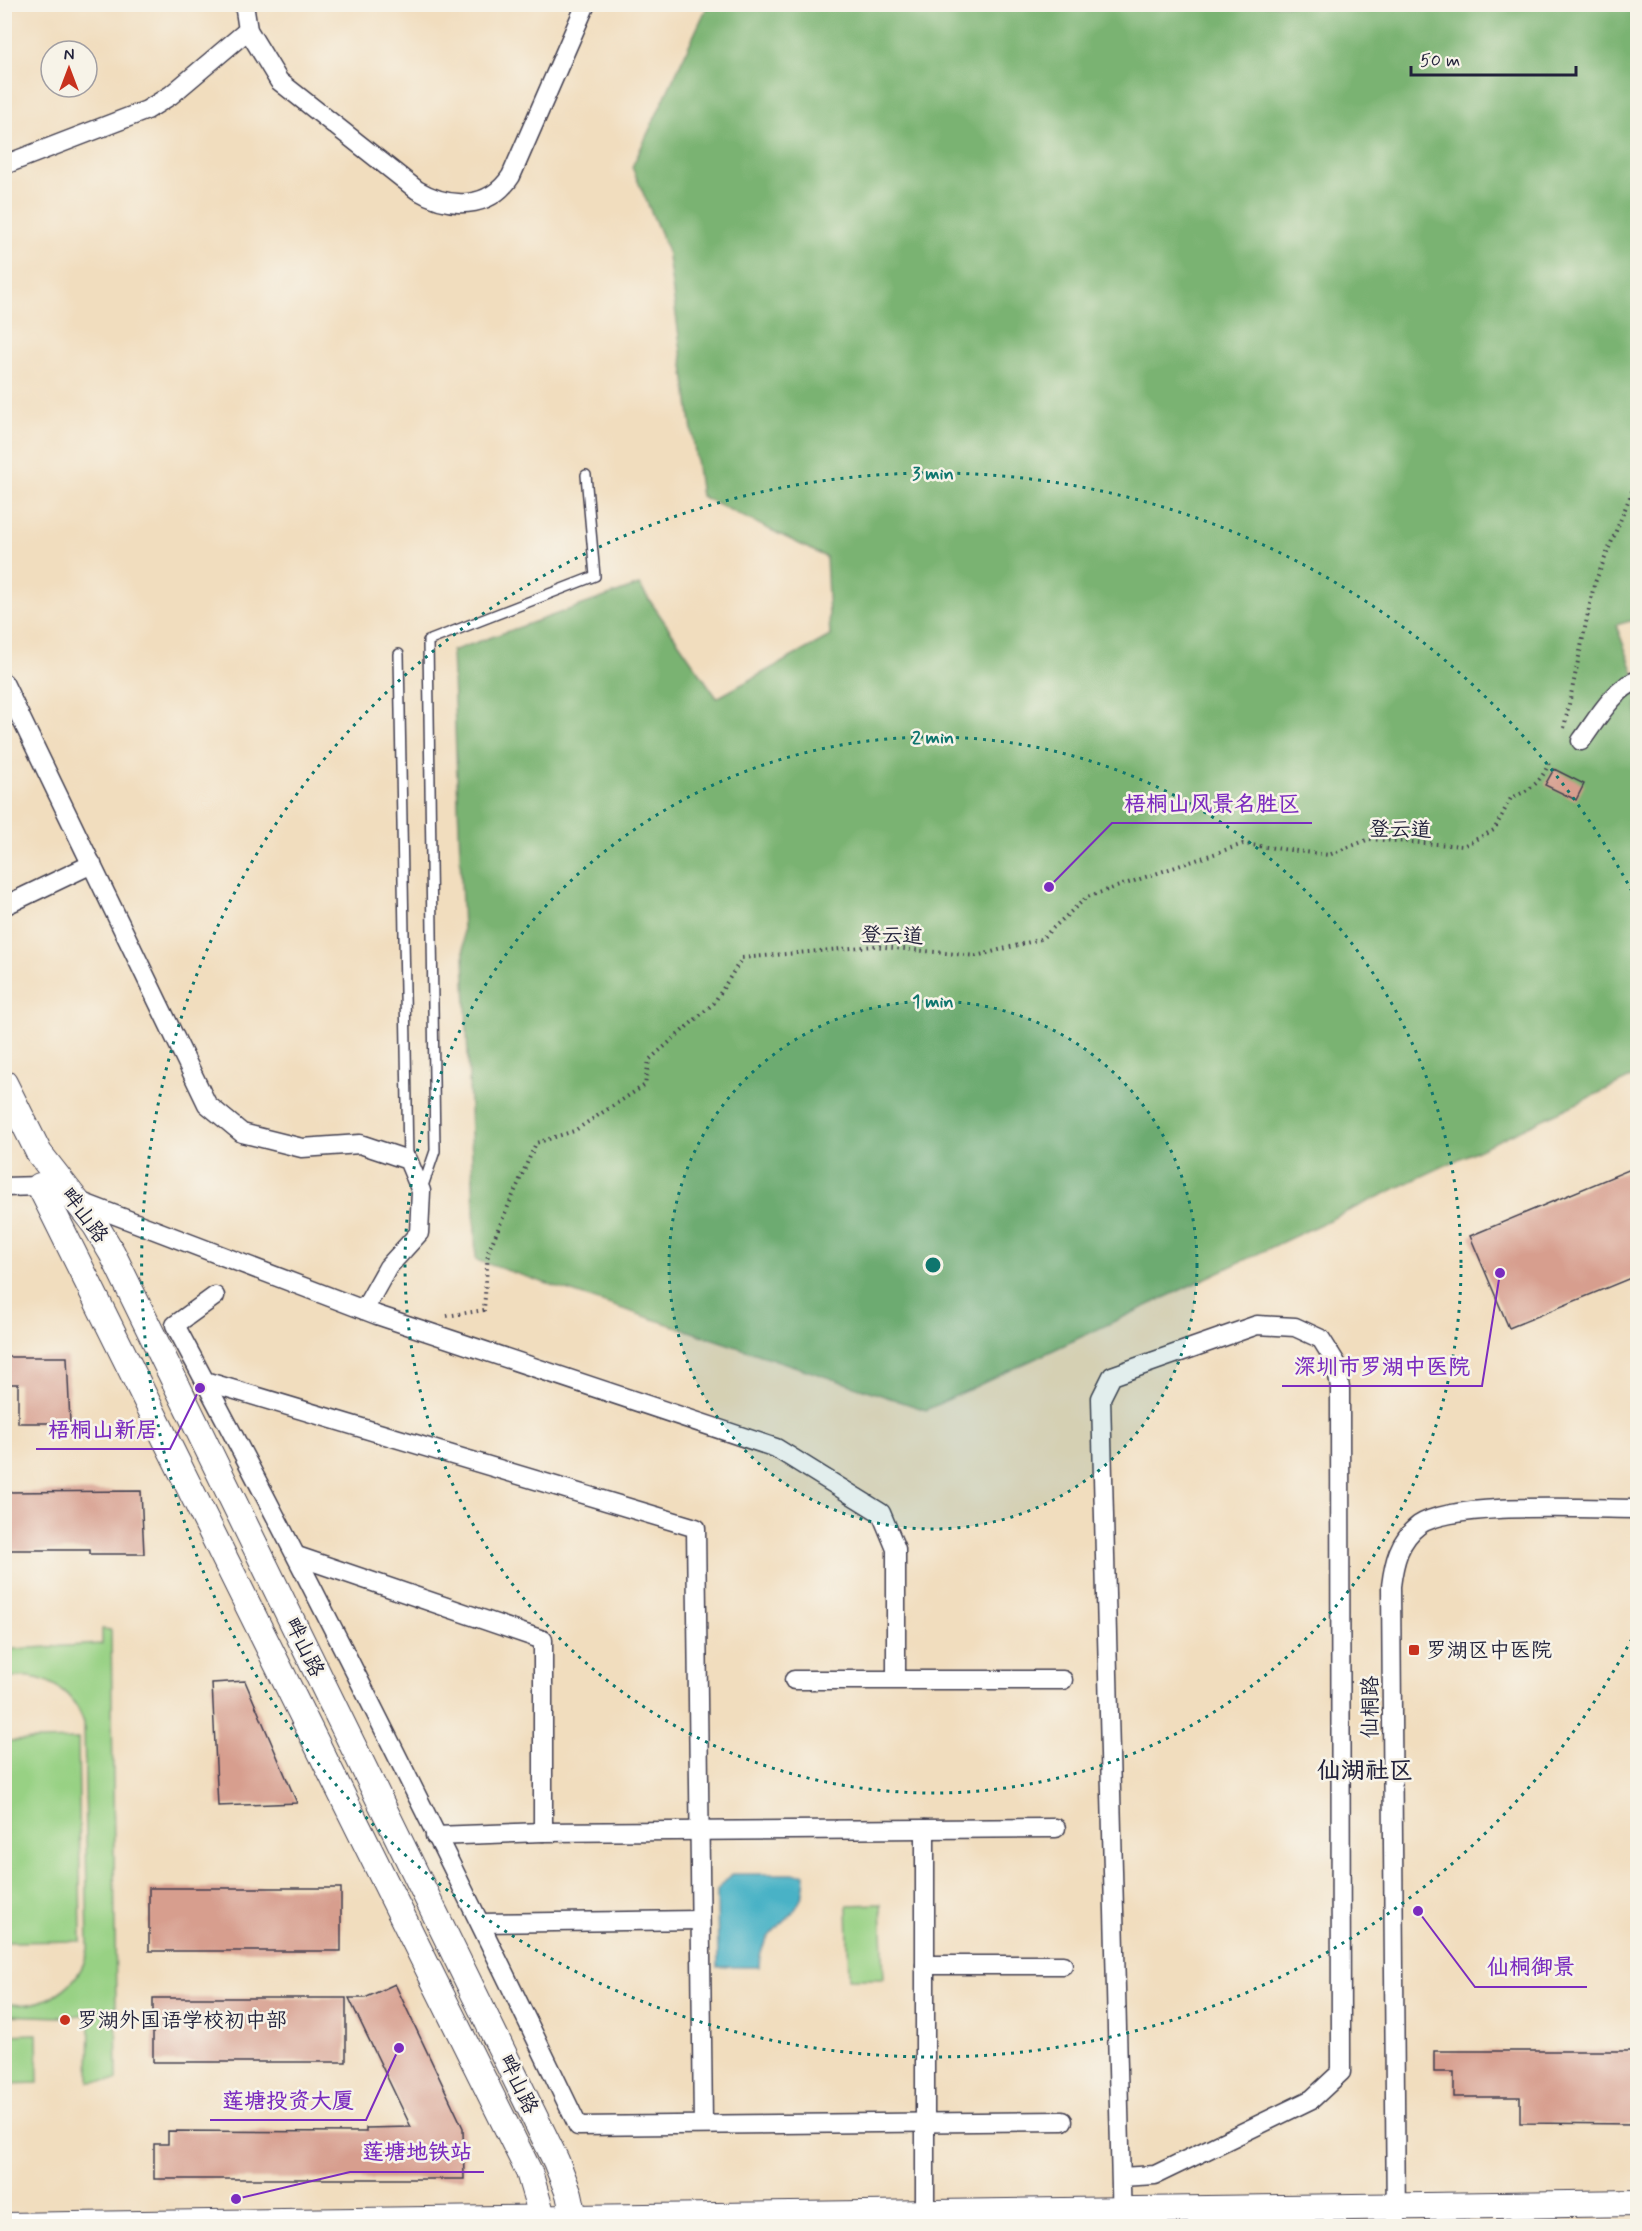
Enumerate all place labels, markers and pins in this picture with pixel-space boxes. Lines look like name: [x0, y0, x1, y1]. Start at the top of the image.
callout: 梧桐山风景名胜区: [1112, 783, 1312, 823]
centre of rings: [923, 1255, 943, 1275]
callout: 深圳市罗湖中医院: [1282, 1346, 1482, 1386]
callout: 梧桐山新居: [36, 1409, 170, 1449]
place label: 罗湖区中医院: [1426, 1637, 1552, 1665]
marker: 罗湖区中医院: [1407, 1643, 1421, 1657]
callout: 仙桐御景: [1475, 1947, 1587, 1987]
place label: 罗湖外国语学校初中部: [77, 2007, 287, 2035]
marker: 罗湖外国语学校初中部: [58, 2013, 72, 2027]
callout: 莲塘投资大厦: [210, 2080, 366, 2120]
callout: 莲塘地铁站: [350, 2132, 484, 2172]

